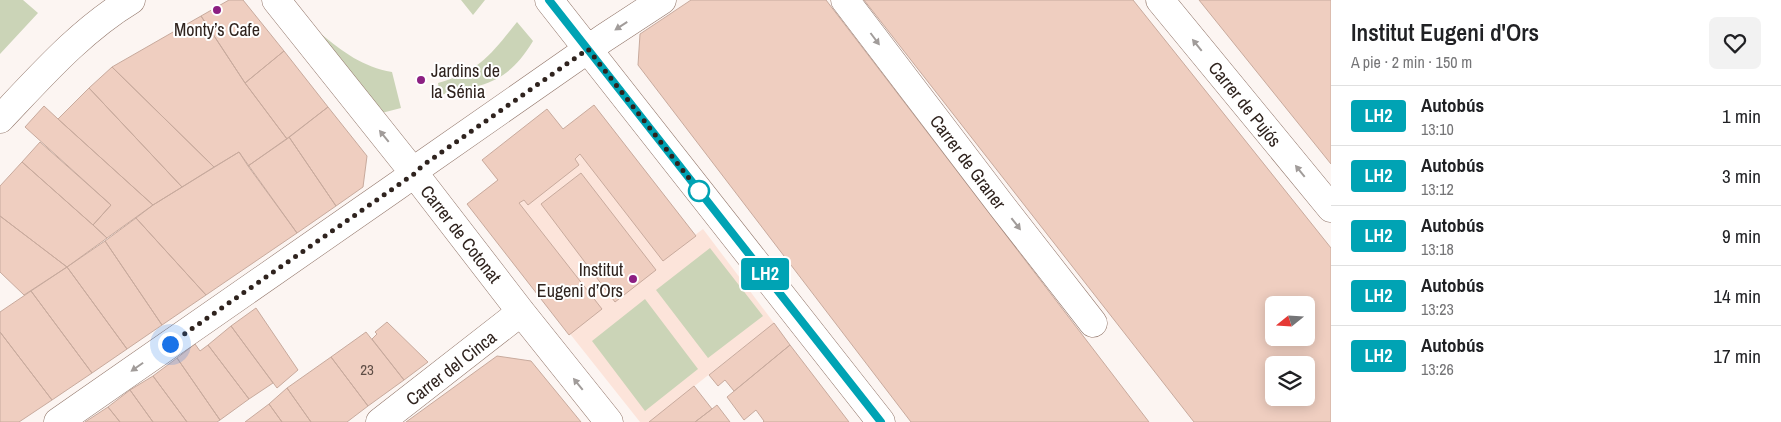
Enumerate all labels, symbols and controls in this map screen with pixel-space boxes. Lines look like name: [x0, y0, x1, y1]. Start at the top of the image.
marker: Monty’s Cafe: [211, 4, 223, 16]
text: Institut Eugeni d'Ors: [1351, 16, 1539, 48]
place label: Monty’s Cafe: [174, 17, 260, 42]
button: heart: [1709, 17, 1761, 69]
one-way arrow: [615, 22, 628, 31]
one-way arrow: [869, 32, 880, 45]
one-way arrow: [1192, 39, 1203, 51]
text: A pie · 2 min · 150 m: [1351, 51, 1472, 73]
street label: Carrer de Pujós: [1203, 56, 1287, 152]
place label: Jardins de la Sénia: [431, 58, 500, 104]
marker: Jardins de la Sénia: [415, 74, 427, 86]
text: Autobús: [1421, 92, 1484, 118]
text: LH2: [1365, 103, 1392, 128]
text: 1 min: [1722, 103, 1761, 129]
street label: Carrer de Graner: [924, 110, 1012, 214]
text: 13:10: [1421, 118, 1454, 140]
one-way arrow: [378, 129, 389, 142]
text: Autobús: [1421, 152, 1484, 178]
text: LH2: [1365, 163, 1392, 188]
text: 3 min: [1722, 163, 1761, 189]
one-way arrow: [1295, 164, 1306, 177]
text: 13:12: [1421, 178, 1454, 200]
street label: Carrer de Cotonat: [415, 180, 507, 288]
unlabelled marker: [688, 180, 710, 202]
text: Autobús: [1421, 212, 1484, 238]
one-way arrow: [1010, 217, 1021, 230]
text: LH2: [1365, 223, 1392, 248]
text: 9 min: [1722, 223, 1761, 249]
text: 13:18: [1421, 238, 1454, 260]
place label: Institut Eugeni d’Ors: [537, 257, 623, 303]
line badge: LH2: [736, 258, 794, 290]
text: LH2: [751, 261, 779, 286]
text: Autobús: [1421, 272, 1484, 298]
marker: Institut Eugeni d’Ors: [627, 273, 639, 285]
text: LH2: [1365, 283, 1392, 308]
text: 14 min: [1713, 283, 1761, 309]
north arrow: [1265, 296, 1315, 346]
map controls: [1265, 296, 1315, 406]
text: 13:23: [1421, 298, 1454, 320]
street label: Carrer del Cinca: [401, 325, 501, 411]
your location: [158, 332, 183, 357]
text: Autobús: [1421, 332, 1484, 358]
text: LH2: [1365, 343, 1392, 368]
text: 17 min: [1713, 343, 1761, 369]
button: layers: [1265, 356, 1315, 406]
text: 13:26: [1421, 358, 1454, 380]
house number: 23: [360, 359, 374, 380]
one-way arrow: [130, 362, 144, 372]
one-way arrow: [573, 378, 584, 391]

